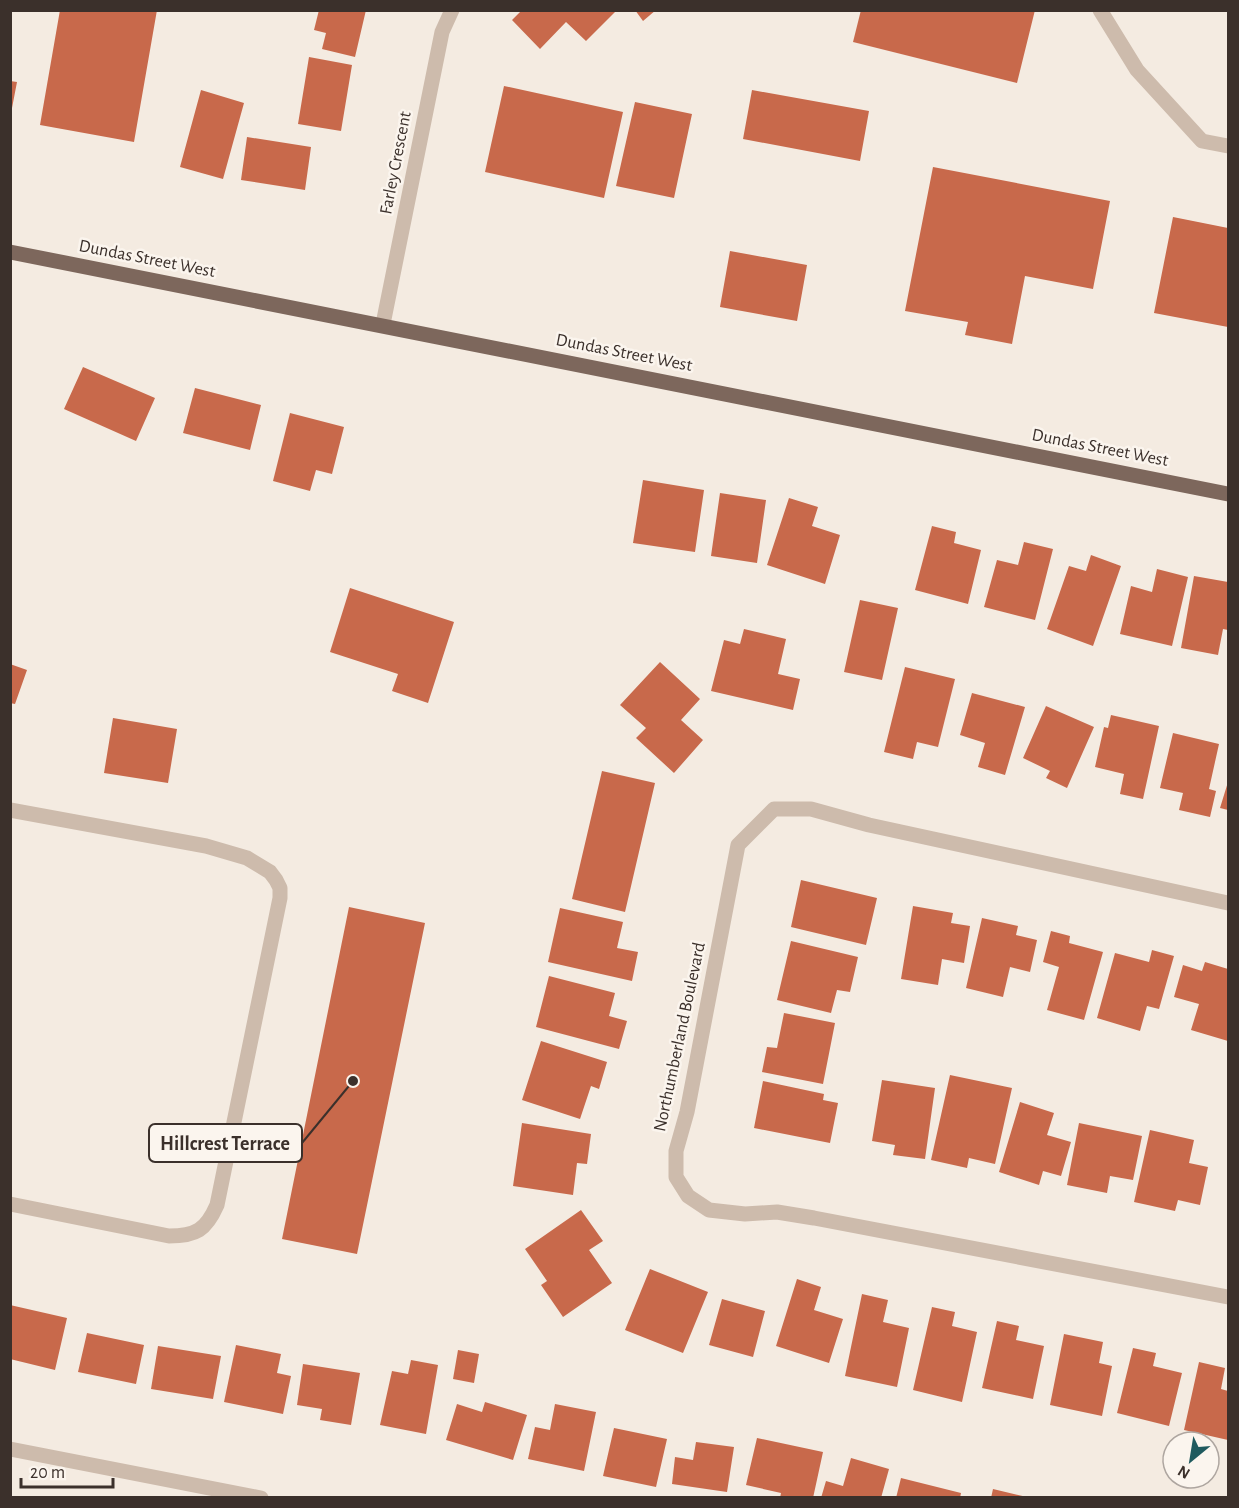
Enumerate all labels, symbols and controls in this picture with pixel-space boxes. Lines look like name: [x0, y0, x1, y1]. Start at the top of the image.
street label: Farley Crescent: [377, 110, 415, 216]
street label: Dundas Street West: [77, 237, 217, 281]
street label: Dundas Street West: [554, 331, 694, 375]
street label: Dundas Street West: [1030, 426, 1170, 470]
street label: Northumberland Boulevard: [651, 941, 709, 1133]
callout: Hillcrest Terrace: [149, 1124, 302, 1162]
text: Hillcrest Terrace: [160, 1134, 290, 1154]
north arrow: [1161, 1430, 1221, 1490]
scale bar: [21, 1451, 112, 1489]
text: N: [1175, 1462, 1193, 1482]
text: 20 m: [30, 1464, 65, 1482]

